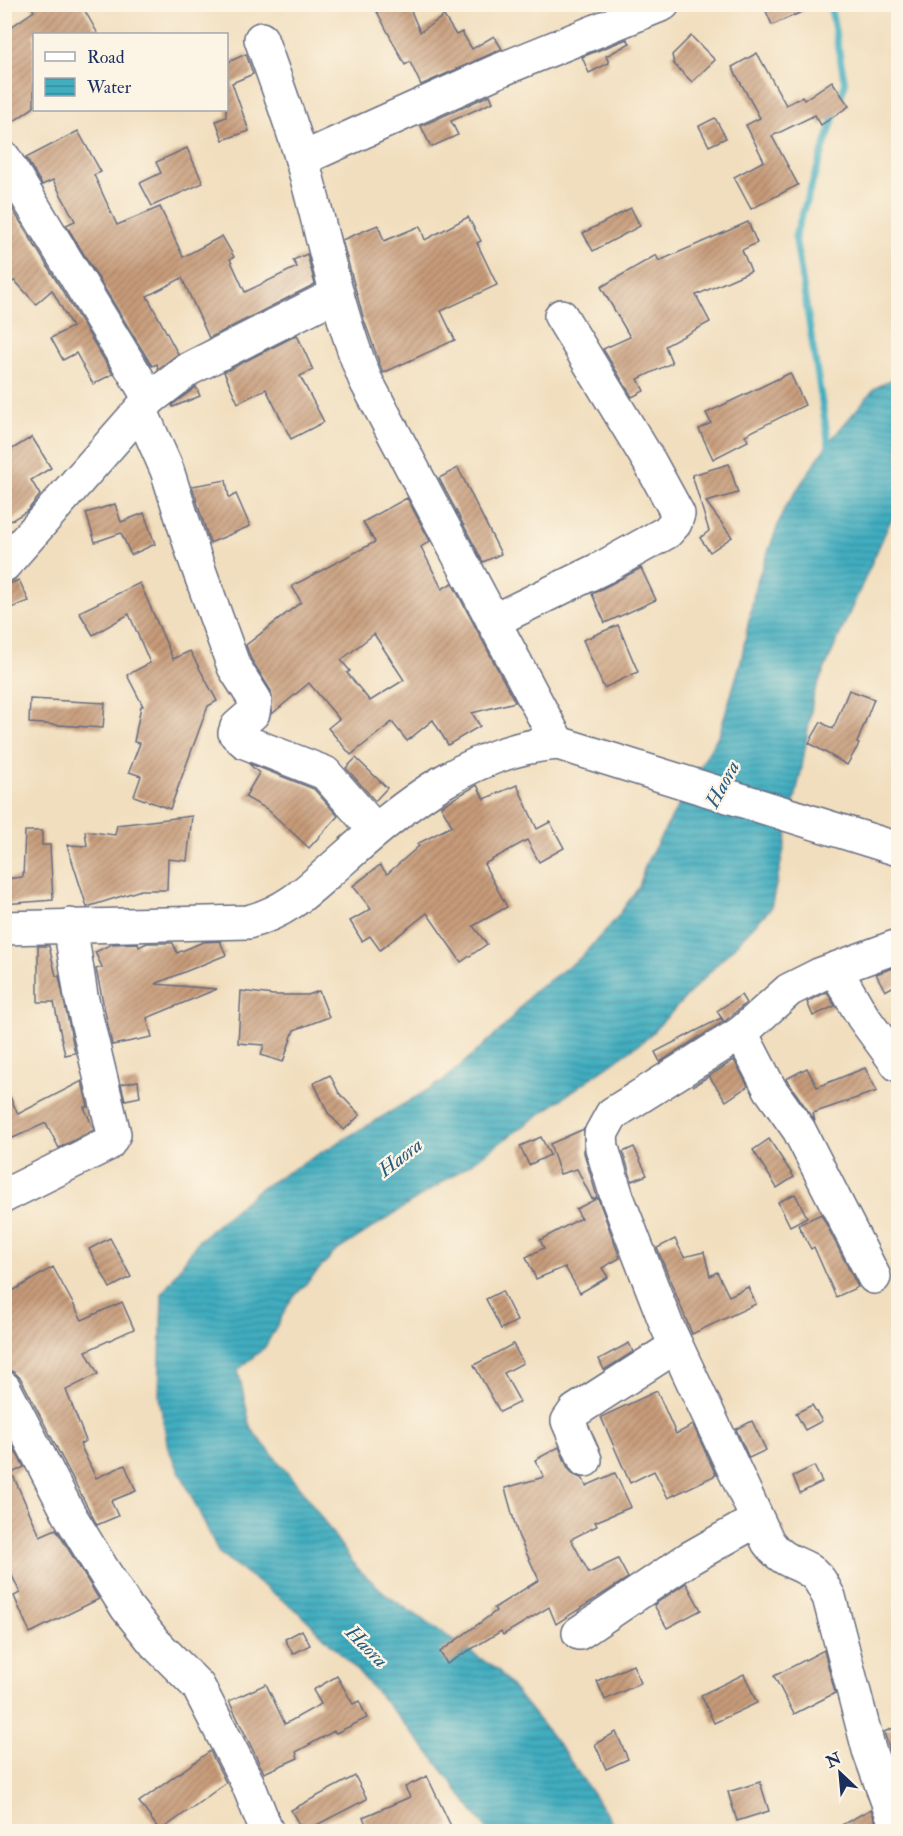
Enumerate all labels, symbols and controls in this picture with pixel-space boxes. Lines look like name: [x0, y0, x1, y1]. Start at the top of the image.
legend: [33, 33, 228, 111]
text: Road: [87, 46, 125, 69]
text: Water: [86, 76, 131, 99]
water label: Haora: [699, 757, 745, 813]
water label: Haora: [372, 1132, 428, 1183]
water label: Haora: [340, 1619, 393, 1673]
north arrow: [810, 1743, 870, 1803]
text: N: [822, 1748, 845, 1773]

